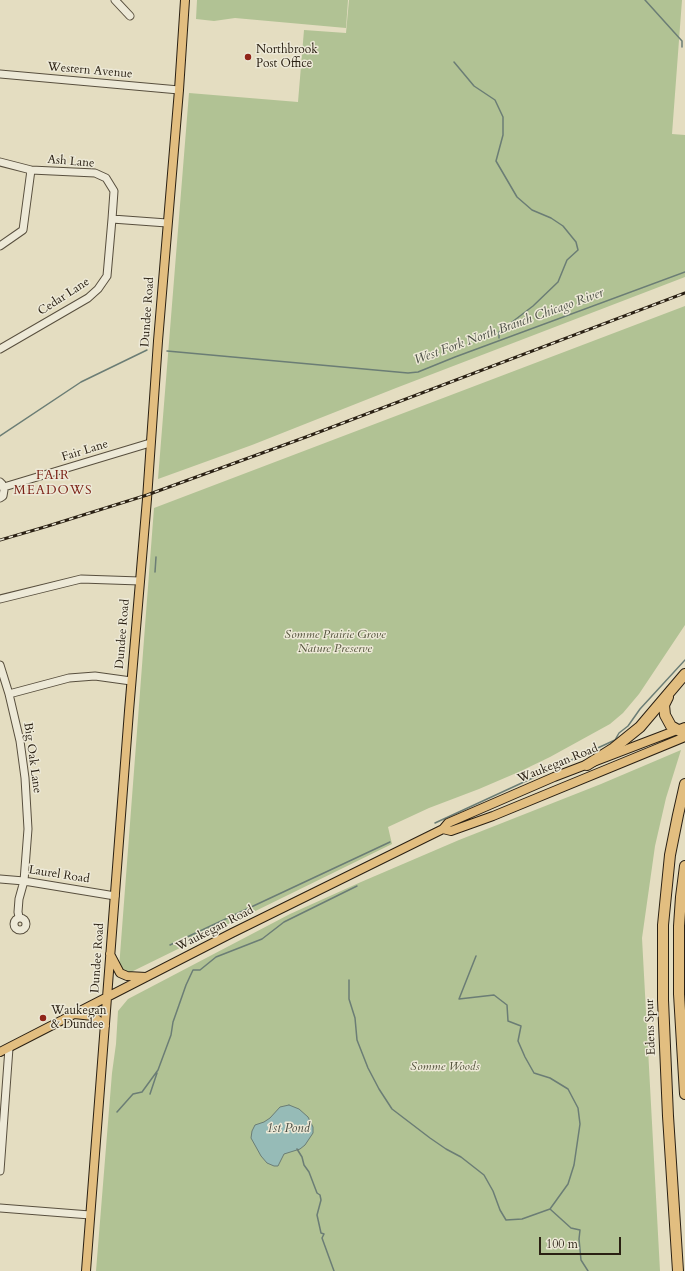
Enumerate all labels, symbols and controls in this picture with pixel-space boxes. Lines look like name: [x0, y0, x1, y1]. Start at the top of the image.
place label: Northbrook Post Office: [256, 43, 318, 71]
marker: Northbrook Post Office: [243, 52, 253, 62]
street label: Western Avenue: [47, 60, 133, 82]
street label: Ash Lane: [47, 153, 95, 171]
street label: Cedar Lane: [36, 275, 92, 319]
street label: Dundee Road: [138, 277, 158, 347]
water label: West Fork North Branch Chicago River: [412, 285, 606, 369]
street label: Fair Lane: [60, 437, 110, 465]
district label: FAIR MEADOWS: [13, 468, 93, 499]
street label: Dundee Road: [113, 598, 133, 670]
park label: Somme Prairie Grove Nature Preserve: [284, 628, 386, 656]
street label: Big Oak Lane: [20, 722, 44, 794]
street label: Waukegan Road: [516, 741, 600, 787]
street label: Laurel Road: [27, 863, 91, 887]
street label: Waukegan Road: [174, 903, 256, 955]
street label: Dundee Road: [88, 923, 108, 993]
street label: Edens Spur: [643, 998, 659, 1056]
place label: Waukegan & Dundee: [51, 1004, 107, 1032]
marker: Waukegan & Dundee: [38, 1013, 48, 1023]
park label: Somme Woods: [410, 1060, 480, 1074]
water label: 1st Pond: [266, 1121, 310, 1137]
scale bar: [541, 1229, 623, 1255]
text: 100 m: [546, 1236, 578, 1252]

